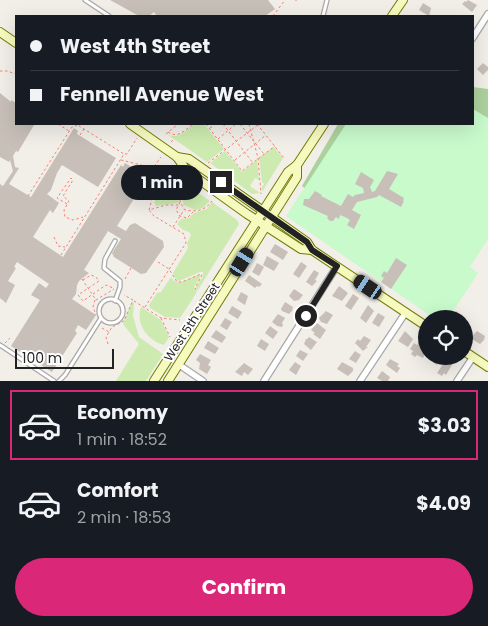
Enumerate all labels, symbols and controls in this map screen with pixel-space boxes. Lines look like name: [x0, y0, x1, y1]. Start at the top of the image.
text: West 4th Street: [60, 33, 210, 60]
text: Fennell Avenue West: [60, 81, 264, 108]
callout: 1 min: [121, 164, 204, 200]
text: 1 min: [141, 171, 183, 194]
route end: [210, 171, 232, 193]
car: [227, 245, 256, 279]
car: [351, 272, 384, 302]
street label: West 5th Street: [160, 279, 223, 364]
route start: [295, 305, 317, 327]
map controls: [418, 310, 473, 365]
button: locate: [418, 310, 473, 365]
scale bar: [15, 346, 114, 369]
text: 100 m: [22, 348, 62, 368]
text: Economy: [77, 399, 168, 426]
icon: car: [17, 403, 62, 448]
text: $3.03: [418, 412, 471, 439]
text: 1 min · 18:52: [77, 428, 167, 451]
text: Comfort: [77, 477, 159, 504]
icon: car: [17, 481, 62, 526]
text: $4.09: [416, 490, 471, 517]
text: 2 min · 18:53: [77, 506, 171, 529]
button: Confirm: [15, 558, 473, 616]

